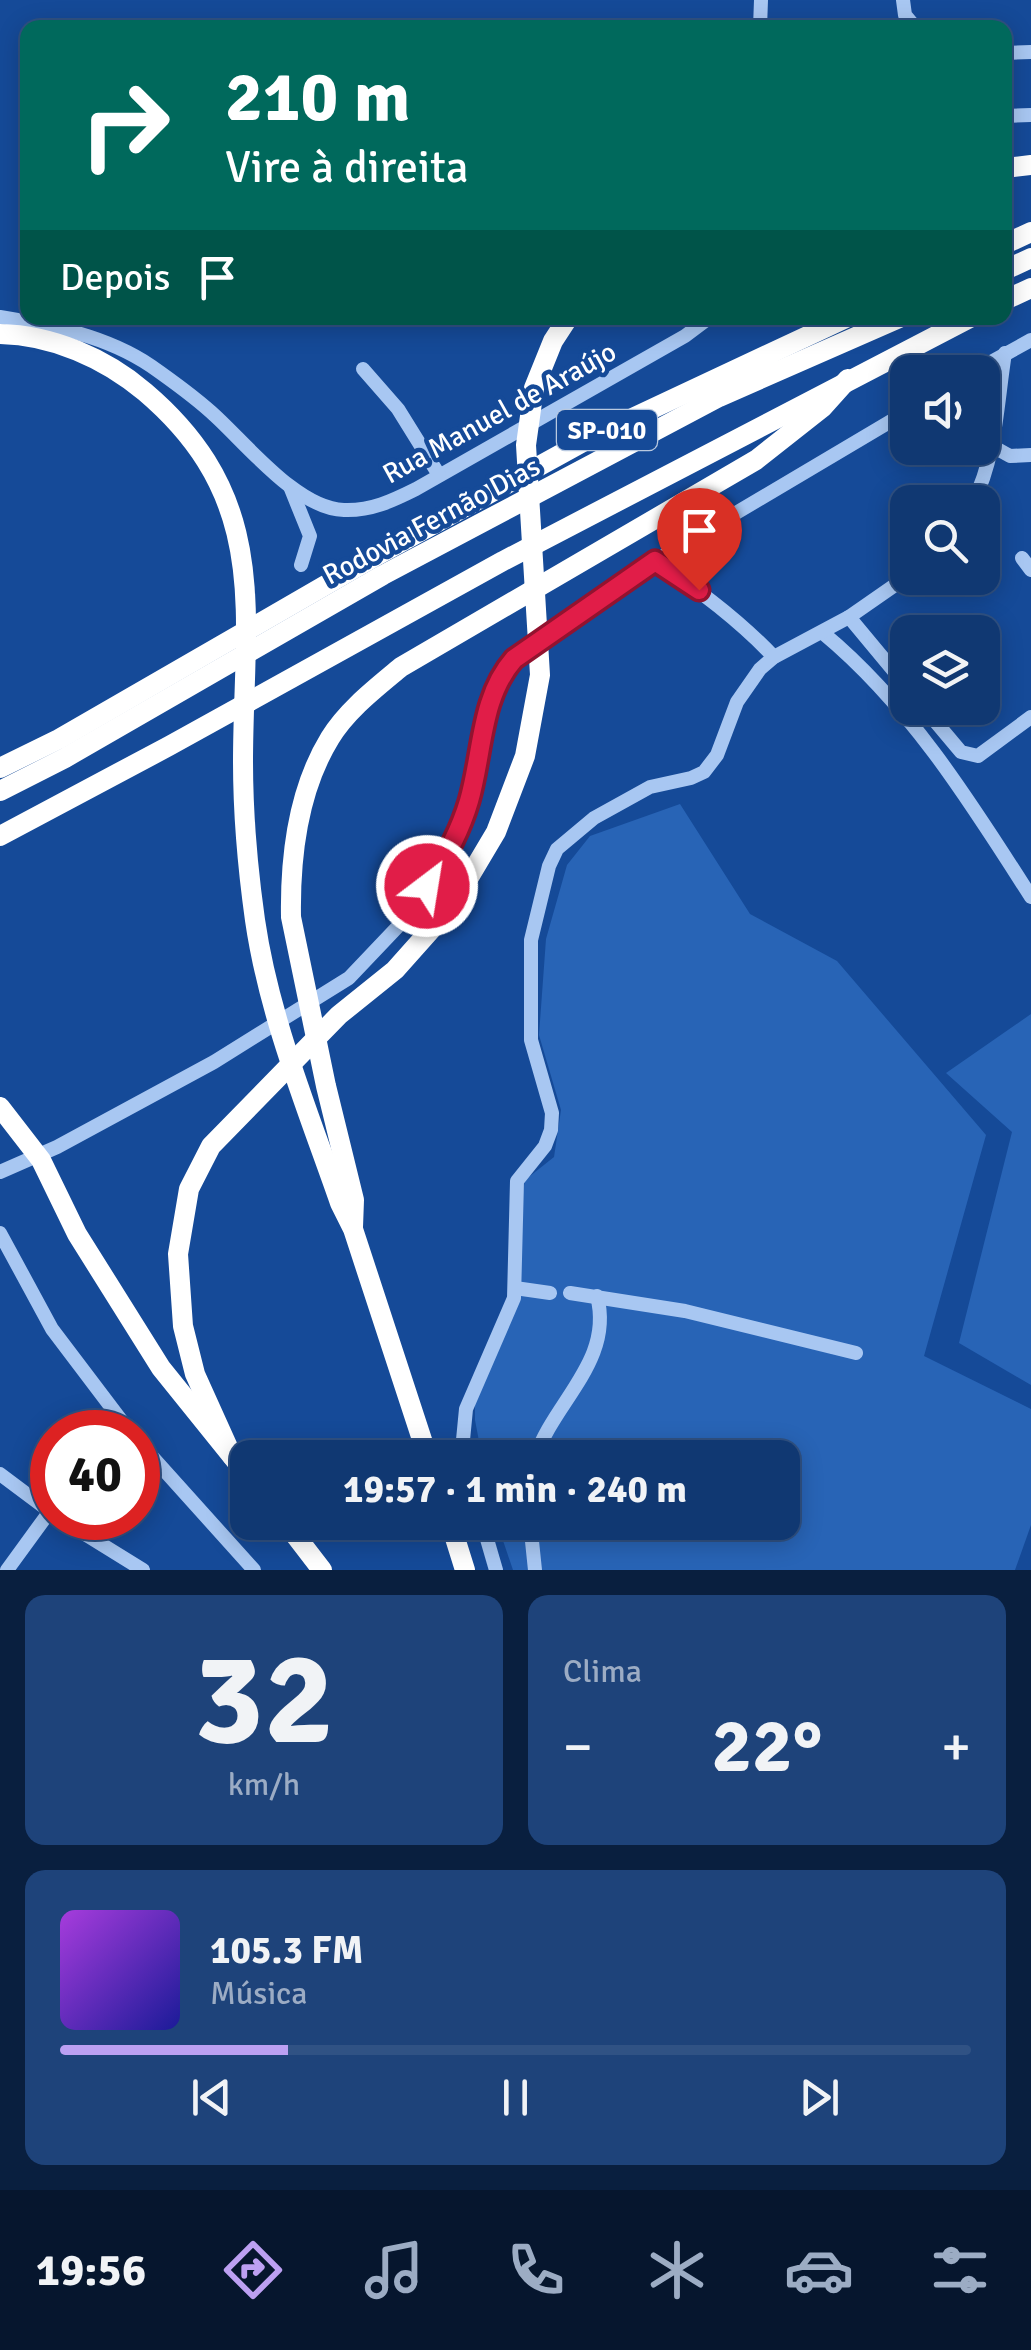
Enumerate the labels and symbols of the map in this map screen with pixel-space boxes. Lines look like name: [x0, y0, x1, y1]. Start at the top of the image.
street label: Rua Manuel de Araújo: [377, 335, 622, 491]
road number: SP-010: [557, 410, 657, 450]
street label: Rodovia Fernão Dias: [317, 449, 546, 592]
pin: [657, 488, 742, 591]
position arrow: [375, 834, 479, 938]
speed limit sign: 40: [30, 1410, 160, 1540]

